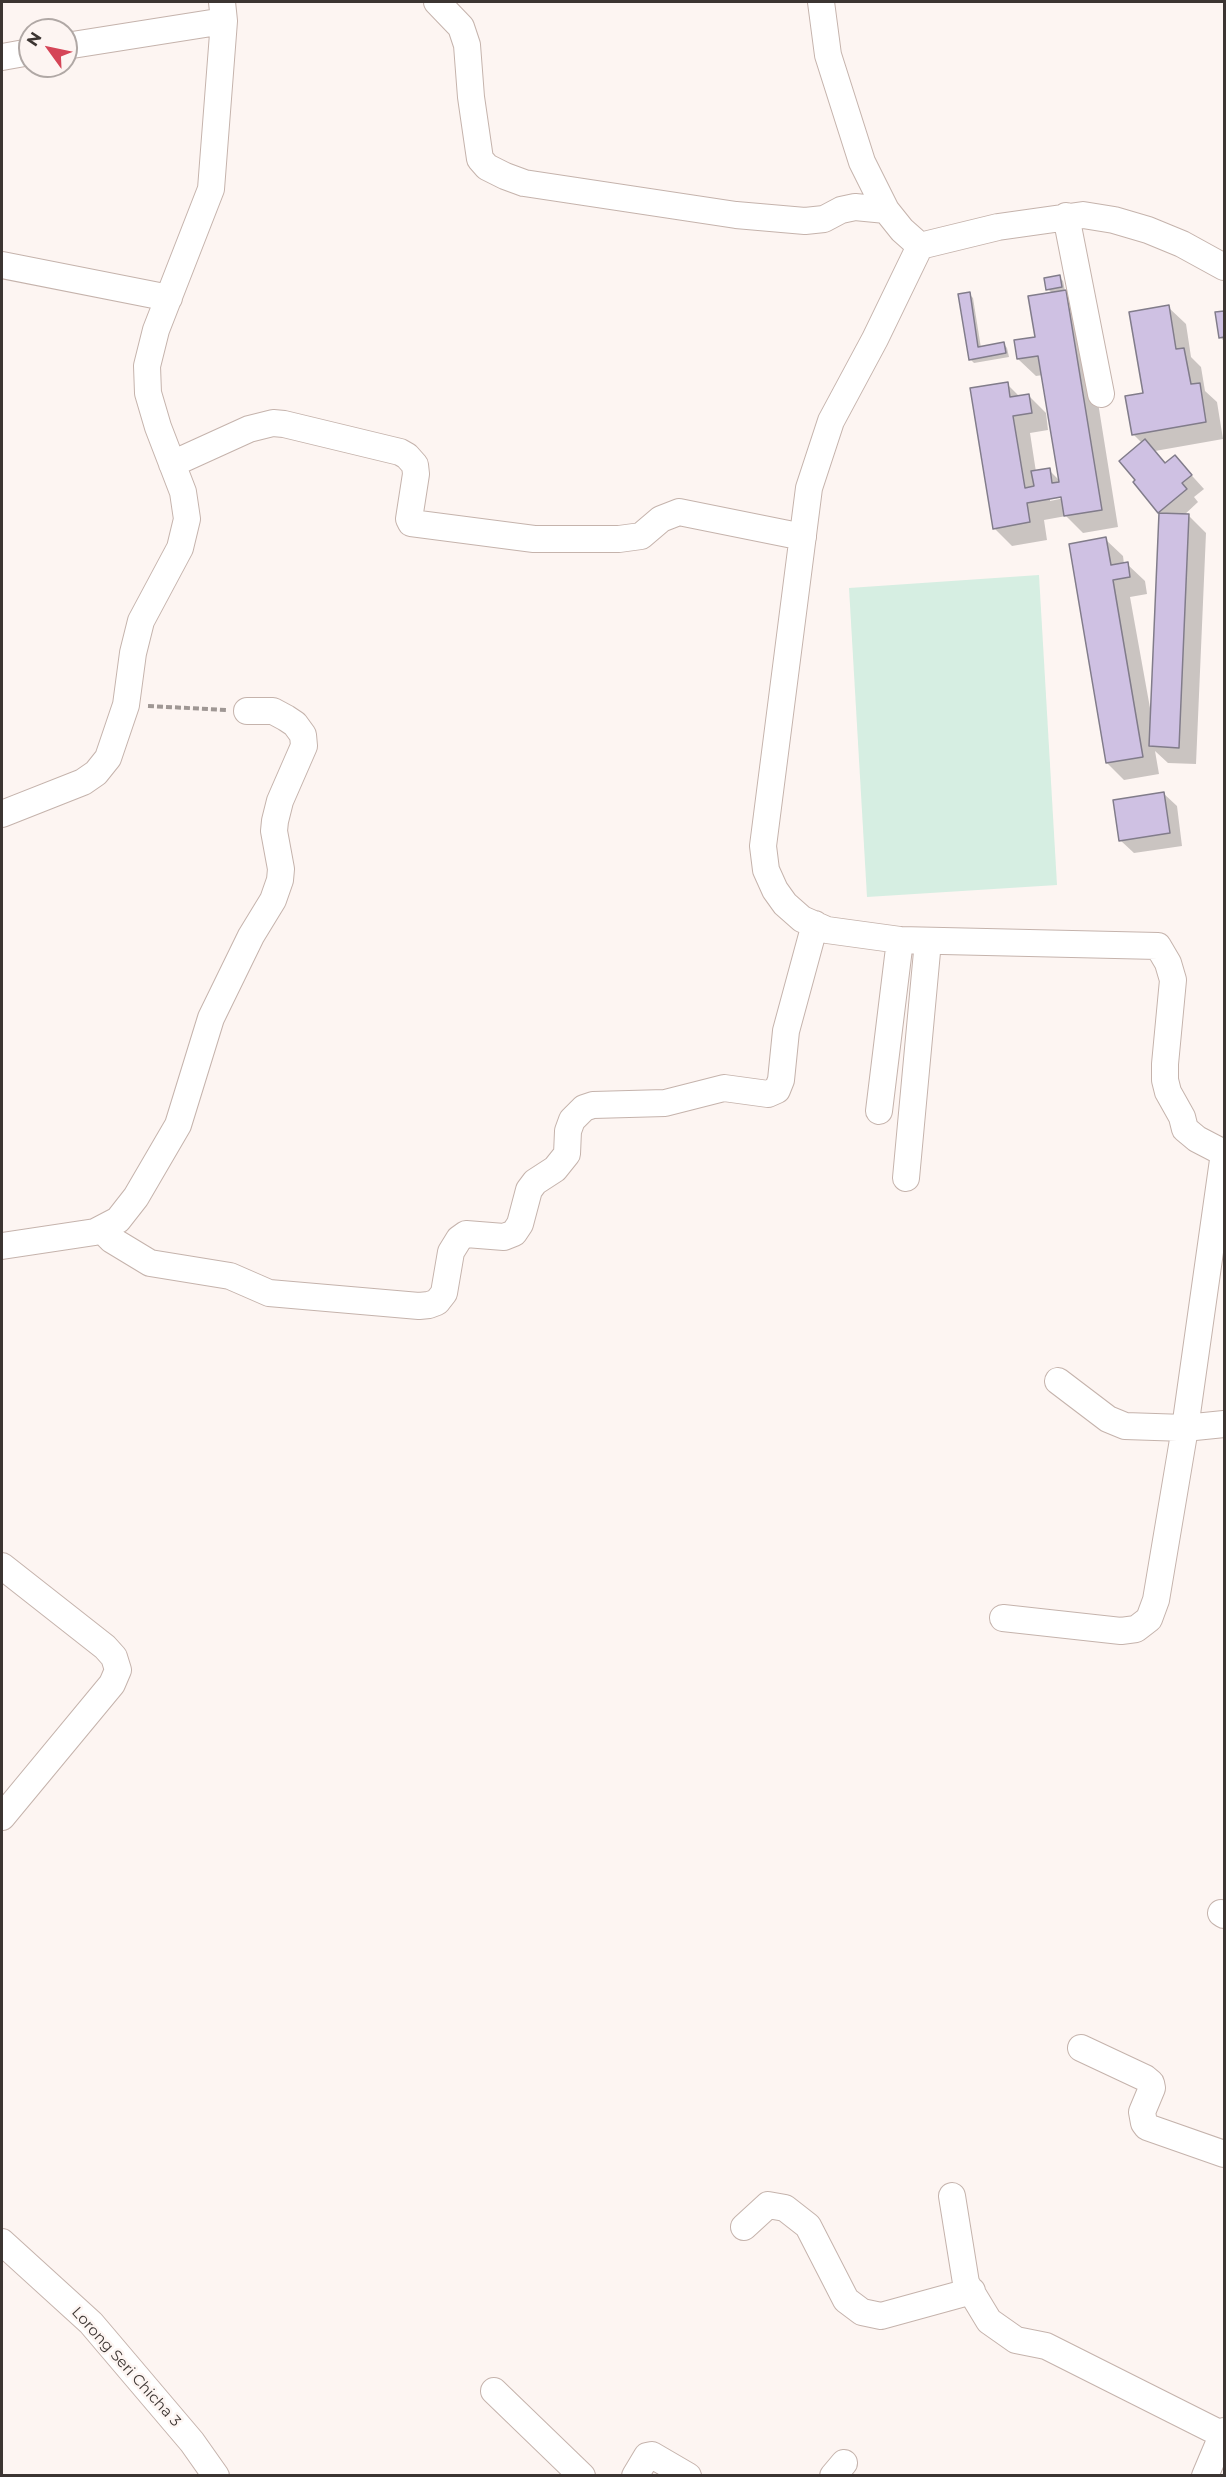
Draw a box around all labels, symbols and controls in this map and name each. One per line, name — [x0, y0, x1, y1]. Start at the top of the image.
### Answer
north arrow — [18, 18, 78, 78]
text: N — [23, 28, 46, 50]
street label: Lorong Seri Chicha 3 — [68, 2304, 184, 2430]

